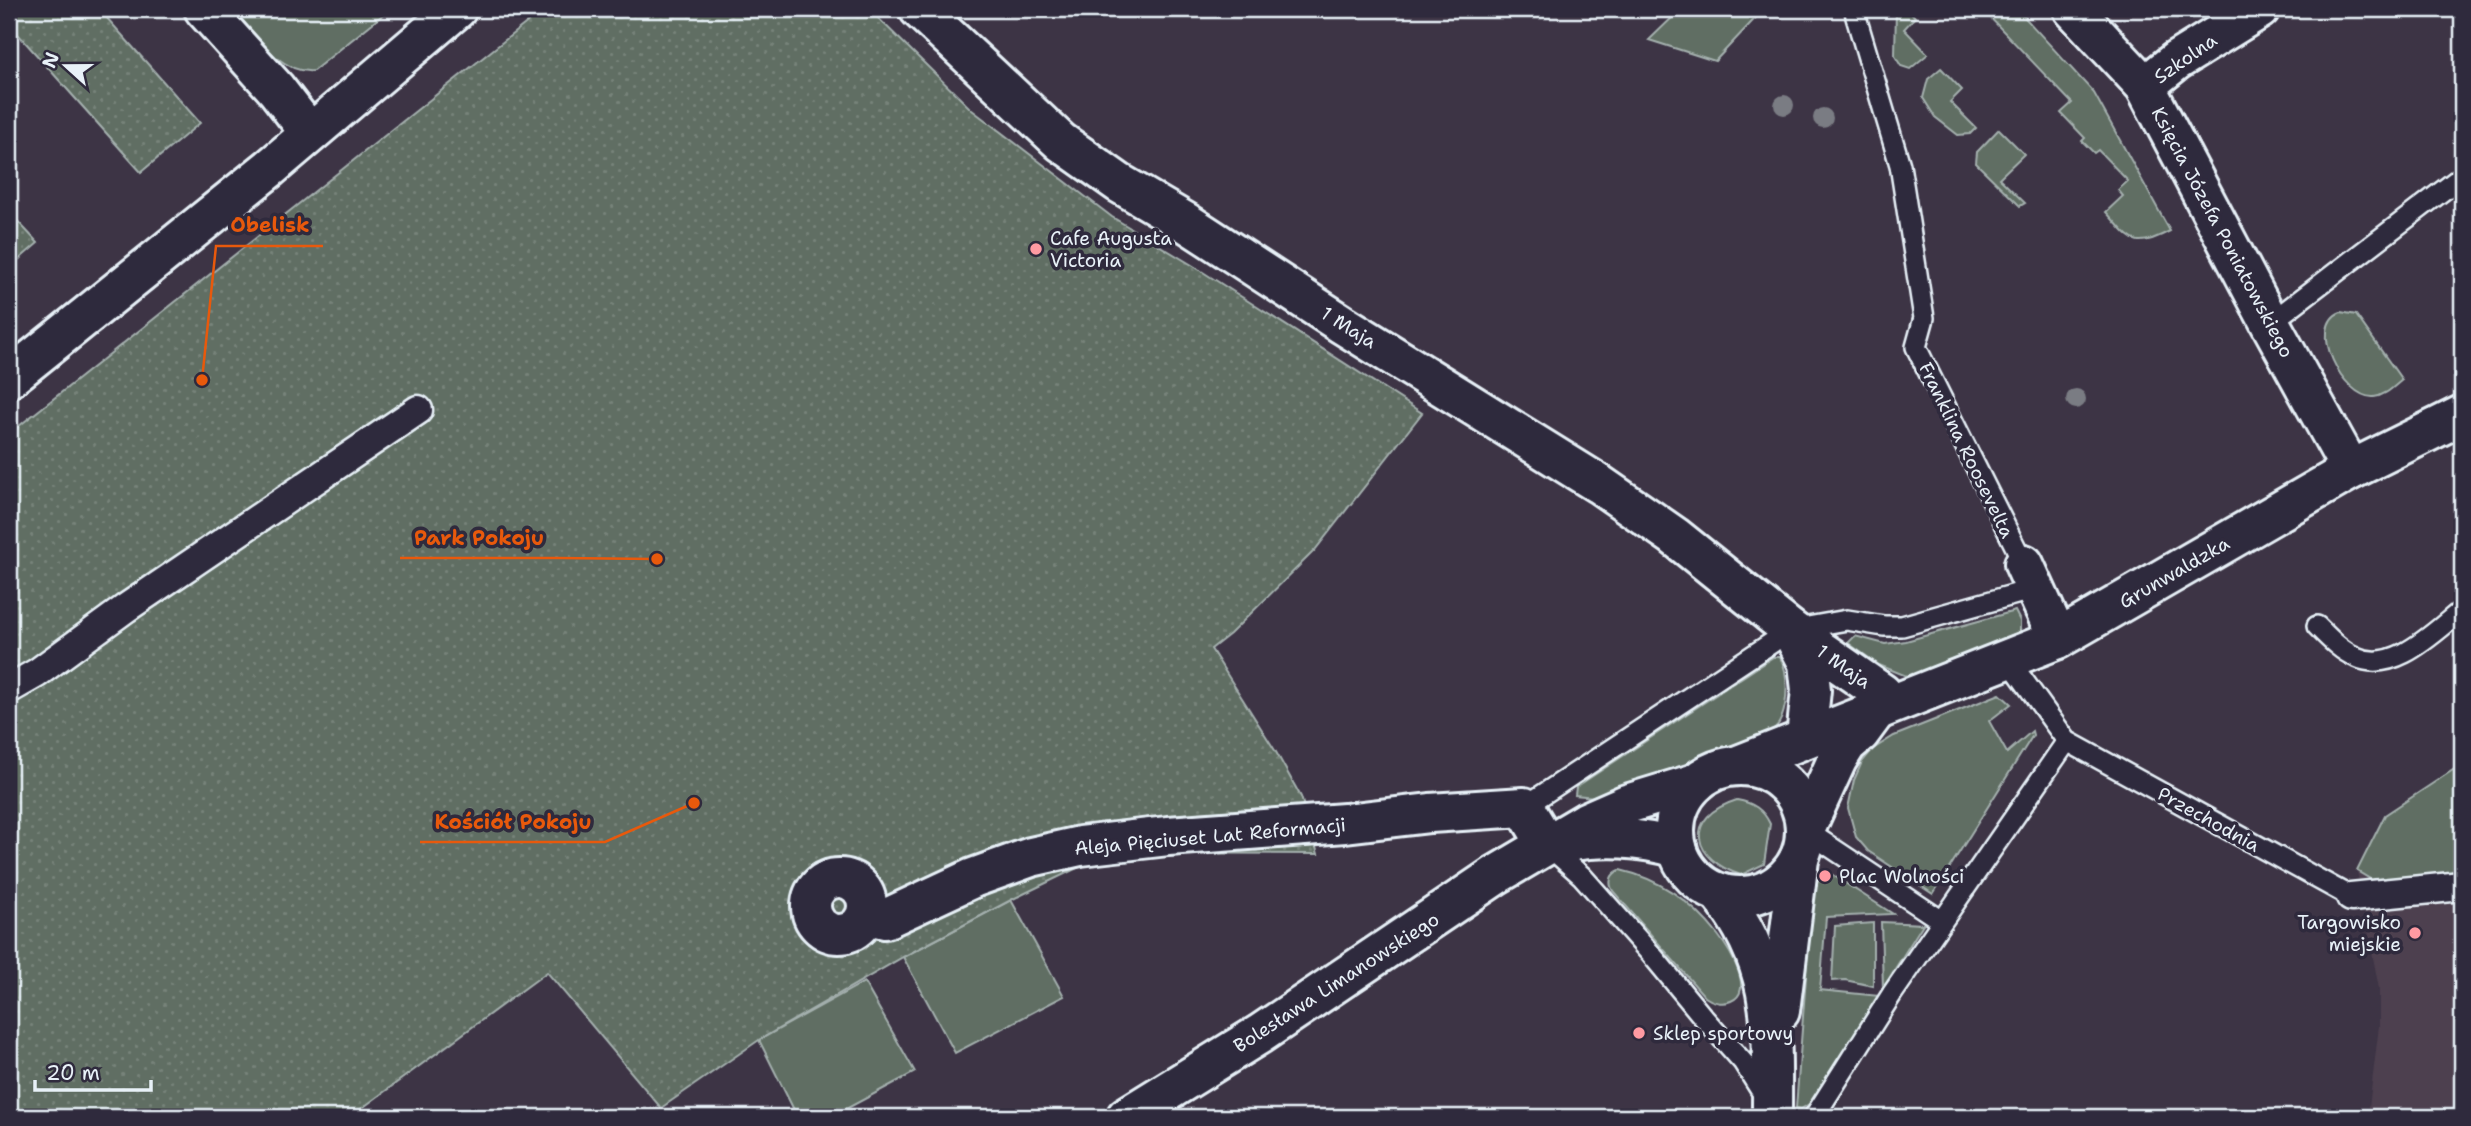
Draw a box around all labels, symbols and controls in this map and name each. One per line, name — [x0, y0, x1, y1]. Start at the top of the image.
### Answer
street label: Szkolna — [2149, 28, 2222, 89]
north arrow — [32, 32, 102, 102]
text: N — [36, 49, 65, 72]
street label: Księcia Józefa Poniatowskiego — [2146, 103, 2299, 362]
callout: Obelisk — [216, 204, 323, 246]
text: Obelisk — [230, 211, 310, 239]
place label: Cafe Augusta Victoria — [1050, 226, 1172, 273]
marker: Cafe Augusta Victoria — [1028, 241, 1044, 257]
street label: 1 Maja — [1316, 301, 1381, 354]
street label: Franklina Roosevelta — [1913, 358, 2020, 542]
callout: Park Pokoju — [400, 516, 558, 558]
text: Park Pokoju — [414, 524, 544, 552]
street label: Grunwaldzka — [2115, 531, 2234, 614]
street label: 1 Maja — [1812, 639, 1876, 694]
street label: Przechodnia — [2153, 781, 2264, 858]
callout: Kościół Pokoju — [420, 800, 605, 842]
text: Kościół Pokoju — [434, 808, 592, 836]
street label: Aleja Pięciuset Lat Reformacji — [1073, 812, 1347, 861]
place label: Plac Wolności — [1839, 864, 1964, 889]
marker: Plac Wolności — [1817, 868, 1833, 884]
street label: Bolesława Limanowskiego — [1229, 906, 1444, 1058]
place label: Targowisko miejskie — [2297, 910, 2401, 957]
marker: Targowisko miejskie — [2407, 925, 2423, 941]
place label: Sklep sportowy — [1653, 1021, 1793, 1046]
marker: Sklep sportowy — [1631, 1025, 1647, 1041]
scale bar — [35, 1049, 150, 1093]
text: 20 m — [46, 1059, 100, 1087]

